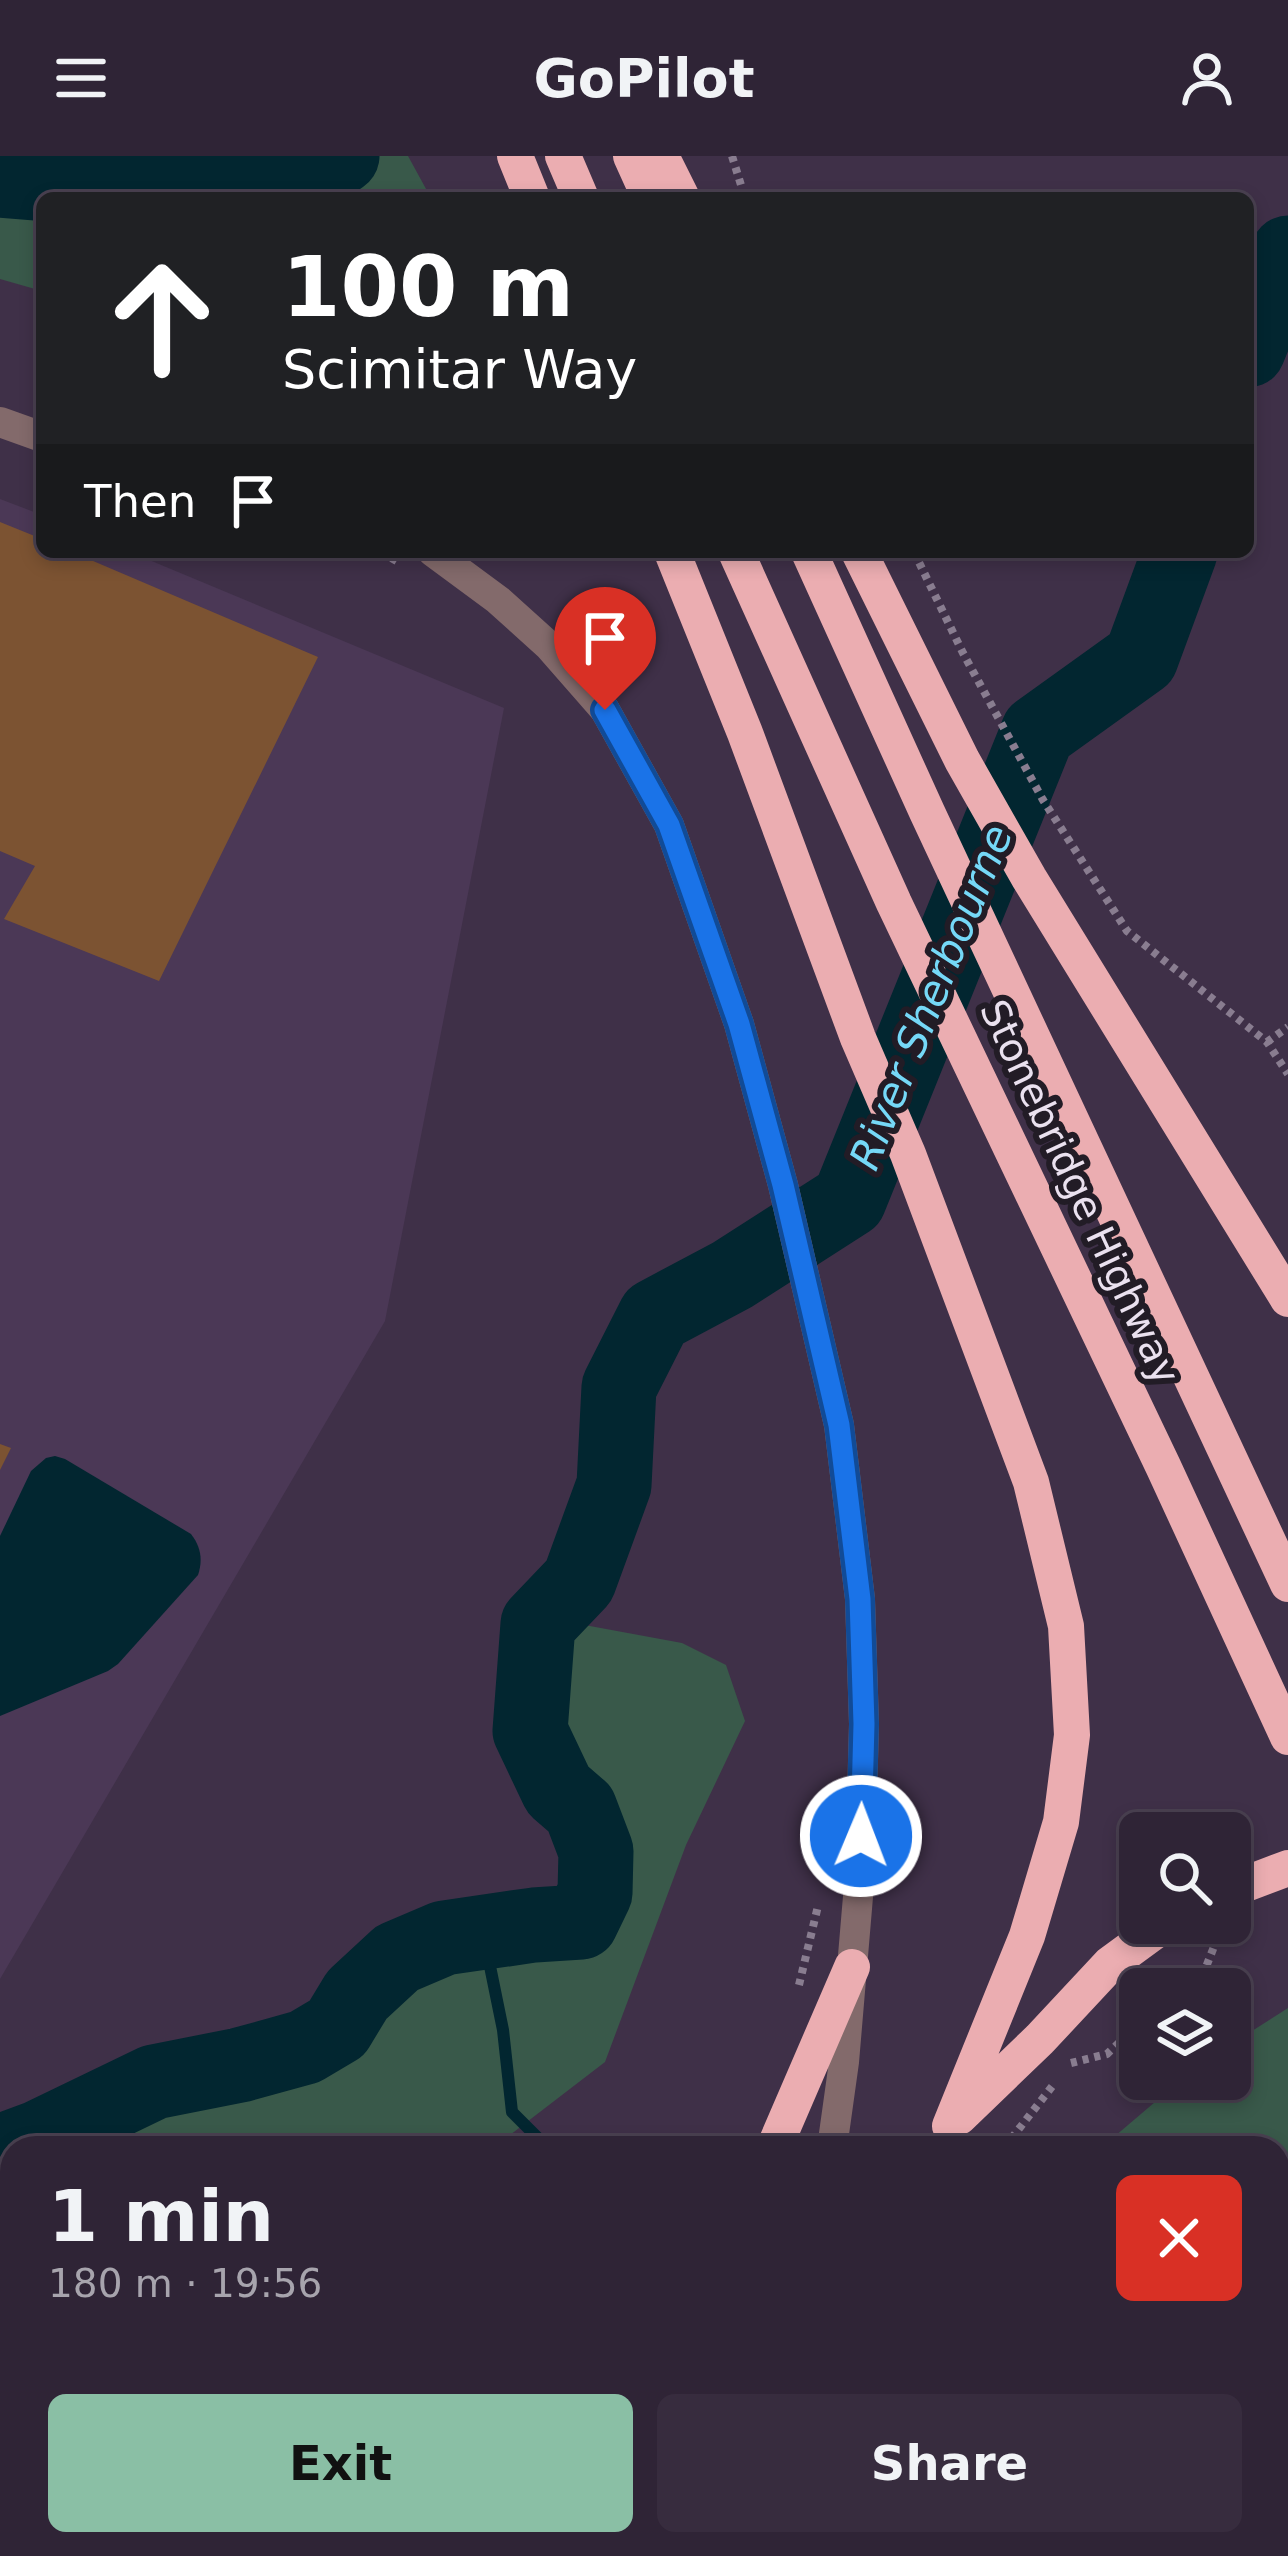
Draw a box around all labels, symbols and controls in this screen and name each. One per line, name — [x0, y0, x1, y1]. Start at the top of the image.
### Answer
icon: menu — [48, 45, 114, 111]
icon: person — [1174, 45, 1240, 111]
text: GoPilot — [534, 47, 754, 110]
text: 100 m — [282, 238, 574, 336]
icon: ahead — [84, 240, 240, 396]
text: Scimitar Way — [282, 338, 637, 401]
icon: arrive — [220, 468, 286, 534]
text: Then — [84, 475, 196, 528]
pin — [554, 587, 656, 710]
icon: arrive — [572, 605, 638, 671]
water label: River Sherbourne — [839, 818, 1023, 1176]
street label: Stonebridge Highway — [971, 993, 1189, 1391]
position arrow — [798, 1773, 924, 1899]
map controls — [1119, 1812, 1251, 2100]
button: search — [1119, 1812, 1251, 1944]
button: layers — [1119, 1968, 1251, 2100]
text: 1 min — [48, 2174, 274, 2258]
button: close — [1116, 2175, 1242, 2301]
text: 180 m · 19:56 — [48, 2261, 322, 2306]
button: Exit — [48, 2394, 633, 2532]
button: Share — [657, 2394, 1242, 2532]

